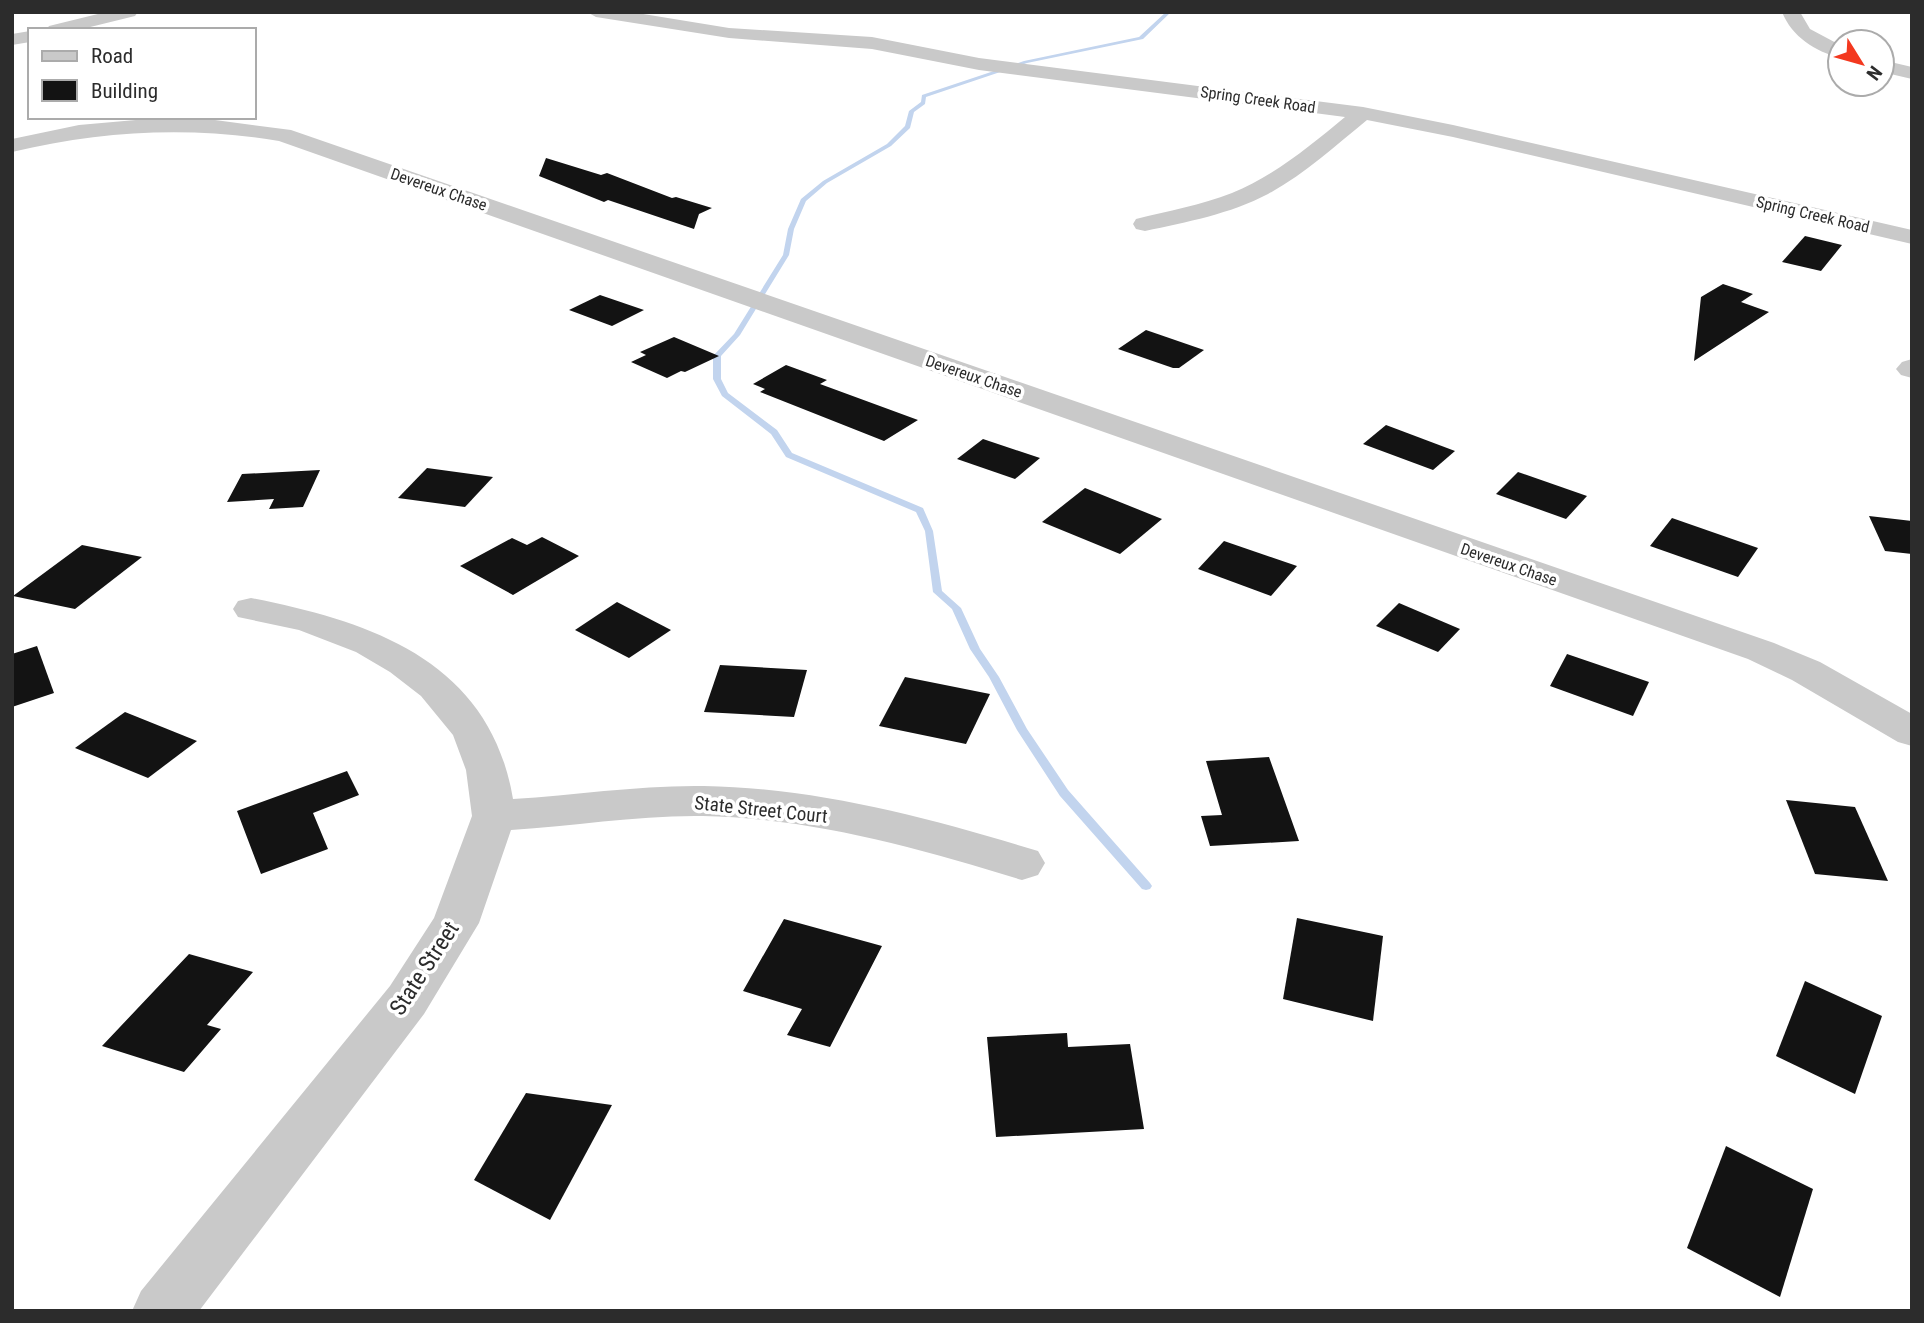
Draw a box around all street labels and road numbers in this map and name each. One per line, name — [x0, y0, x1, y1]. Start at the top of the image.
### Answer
street label: Spring Creek Road — [1199, 82, 1317, 117]
street label: Devereux Chase — [388, 164, 490, 215]
street label: Spring Creek Road — [1754, 192, 1871, 237]
street label: Devereux Chase — [923, 351, 1025, 402]
street label: Devereux Chase — [1458, 539, 1560, 590]
street label: State Street Court — [693, 791, 829, 828]
street label: State Street — [384, 916, 465, 1020]

